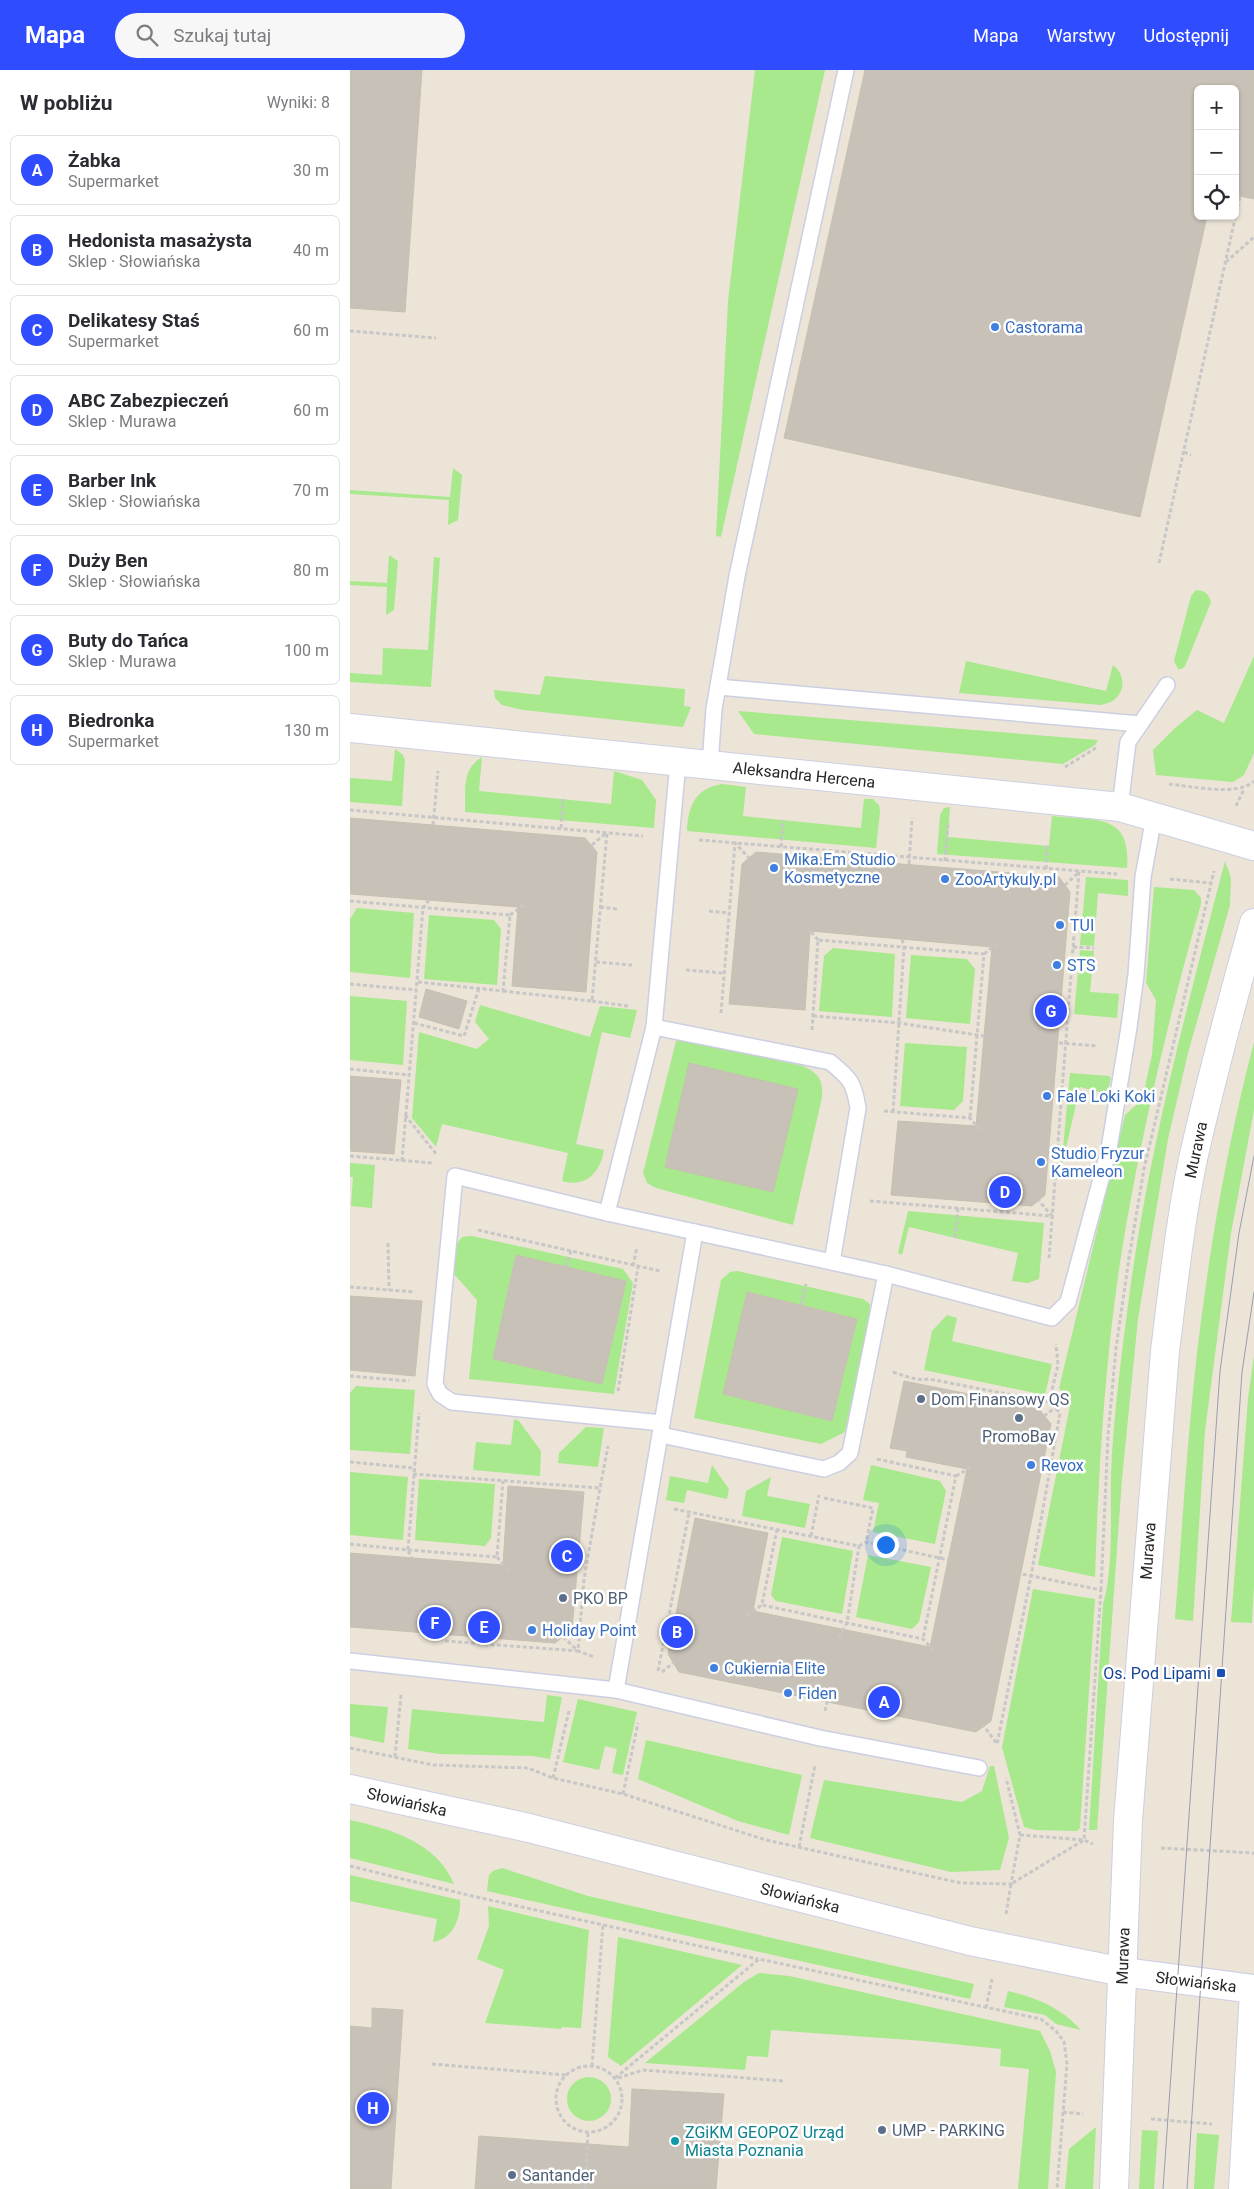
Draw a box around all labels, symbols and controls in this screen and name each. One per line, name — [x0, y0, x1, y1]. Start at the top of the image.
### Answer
search box — [115, 13, 465, 58]
text: Mapa — [25, 21, 85, 49]
icon: search — [133, 21, 161, 49]
text: Szukaj tutaj — [173, 24, 271, 47]
text: Mapa — [973, 25, 1019, 46]
text: Warstwy — [1047, 25, 1115, 46]
text: Udostępnij — [1143, 25, 1229, 46]
map controls — [1194, 85, 1239, 220]
button: + — [1194, 85, 1239, 130]
text: W pobliżu — [20, 91, 113, 115]
text: Wyniki: 8 — [267, 93, 330, 112]
button: − — [1194, 130, 1239, 175]
text: Żabka — [68, 149, 121, 172]
text: A — [32, 161, 42, 180]
text: 30 m — [293, 161, 329, 180]
text: Supermarket — [68, 172, 159, 191]
button: locate — [1194, 175, 1239, 220]
text: Hedonista masażysta — [68, 229, 252, 252]
text: B — [32, 241, 42, 260]
text: 40 m — [293, 241, 329, 260]
text: Sklep · Słowiańska — [68, 252, 201, 271]
text: Delikatesy Staś — [68, 309, 200, 332]
place label: Castorama — [1005, 318, 1083, 337]
text: C — [32, 321, 42, 340]
text: 60 m — [293, 321, 329, 340]
marker: Castorama — [989, 321, 1001, 333]
text: Supermarket — [68, 332, 159, 351]
text: ABC Zabezpieczeń — [68, 389, 229, 412]
text: D — [32, 401, 42, 420]
text: 60 m — [293, 401, 329, 420]
text: Sklep · Murawa — [68, 412, 176, 431]
text: Barber Ink — [68, 469, 156, 492]
text: E — [33, 481, 42, 500]
text: 70 m — [293, 481, 329, 500]
text: Sklep · Słowiańska — [68, 492, 201, 511]
text: Duży Ben — [68, 549, 148, 572]
text: F — [33, 561, 41, 580]
text: 80 m — [293, 561, 329, 580]
text: Sklep · Słowiańska — [68, 572, 201, 591]
text: Buty do Tańca — [68, 629, 188, 652]
text: G — [32, 641, 42, 660]
text: 100 m — [284, 641, 329, 660]
text: Sklep · Murawa — [68, 652, 176, 671]
text: Biedronka — [68, 709, 154, 732]
text: H — [31, 721, 43, 740]
text: 130 m — [284, 721, 329, 740]
text: Supermarket — [68, 732, 159, 751]
street label: Aleksandra Hercena — [732, 758, 876, 792]
place label: Mika.Em Studio Kosmetyczne — [784, 850, 896, 887]
marker: Mika.Em Studio Kosmetyczne — [768, 862, 780, 874]
place label: ZooArtykuly.pl — [955, 870, 1056, 889]
marker: ZooArtykuly.pl — [939, 873, 951, 885]
place label: TUI — [1070, 916, 1094, 935]
marker: TUI — [1054, 919, 1066, 931]
place label: STS — [1067, 956, 1095, 975]
marker: STS — [1051, 959, 1063, 971]
pin: G — [1035, 992, 1067, 1030]
place label: Fale Loki Koki — [1057, 1087, 1155, 1106]
marker: Fale Loki Koki — [1041, 1090, 1053, 1102]
street label: Murawa — [1181, 1120, 1211, 1180]
place label: Studio Fryzur Kameleon — [1051, 1144, 1145, 1181]
marker: Studio Fryzur Kameleon — [1035, 1156, 1047, 1168]
pin: D — [989, 1173, 1021, 1211]
place label: Dom Finansowy QS — [931, 1390, 1069, 1409]
marker: Dom Finansowy QS — [915, 1393, 927, 1405]
marker: PromoBay — [1013, 1412, 1025, 1424]
place label: PromoBay — [982, 1427, 1056, 1446]
place label: Revox — [1041, 1456, 1084, 1475]
marker: Revox — [1025, 1459, 1037, 1471]
street label: Murawa — [1137, 1522, 1159, 1580]
your location — [873, 1532, 899, 1558]
pin: C — [551, 1537, 583, 1575]
place label: PKO BP — [573, 1589, 628, 1608]
marker: PKO BP — [557, 1592, 569, 1604]
pin: F — [419, 1604, 451, 1642]
pin: E — [468, 1608, 500, 1646]
pin: B — [661, 1613, 693, 1651]
place label: Holiday Point — [542, 1621, 637, 1640]
marker: Holiday Point — [526, 1624, 538, 1636]
place label: Cukiernia Elite — [724, 1659, 825, 1678]
marker: Cukiernia Elite — [708, 1662, 720, 1674]
place label: Os. Pod Lipami — [1103, 1664, 1211, 1683]
marker: Os. Pod Lipami — [1215, 1667, 1227, 1679]
pin: A — [868, 1683, 900, 1721]
place label: Fiden — [798, 1684, 837, 1703]
marker: Fiden — [782, 1687, 794, 1699]
street label: Słowiańska — [365, 1784, 449, 1820]
street label: Słowiańska — [758, 1879, 842, 1917]
street label: Murawa — [1113, 1927, 1133, 1985]
street label: Słowiańska — [1154, 1968, 1238, 1996]
pin: H — [357, 2089, 389, 2127]
place label: UMP - PARKING — [892, 2121, 1005, 2140]
place label: ZGiKM GEOPOZ Urząd Miasta Poznania — [685, 2123, 844, 2160]
marker: UMP - PARKING — [876, 2124, 888, 2136]
marker: ZGiKM GEOPOZ Urząd Miasta Poznania — [669, 2135, 681, 2147]
place label: Santander — [522, 2166, 595, 2185]
marker: Santander — [506, 2169, 518, 2181]

